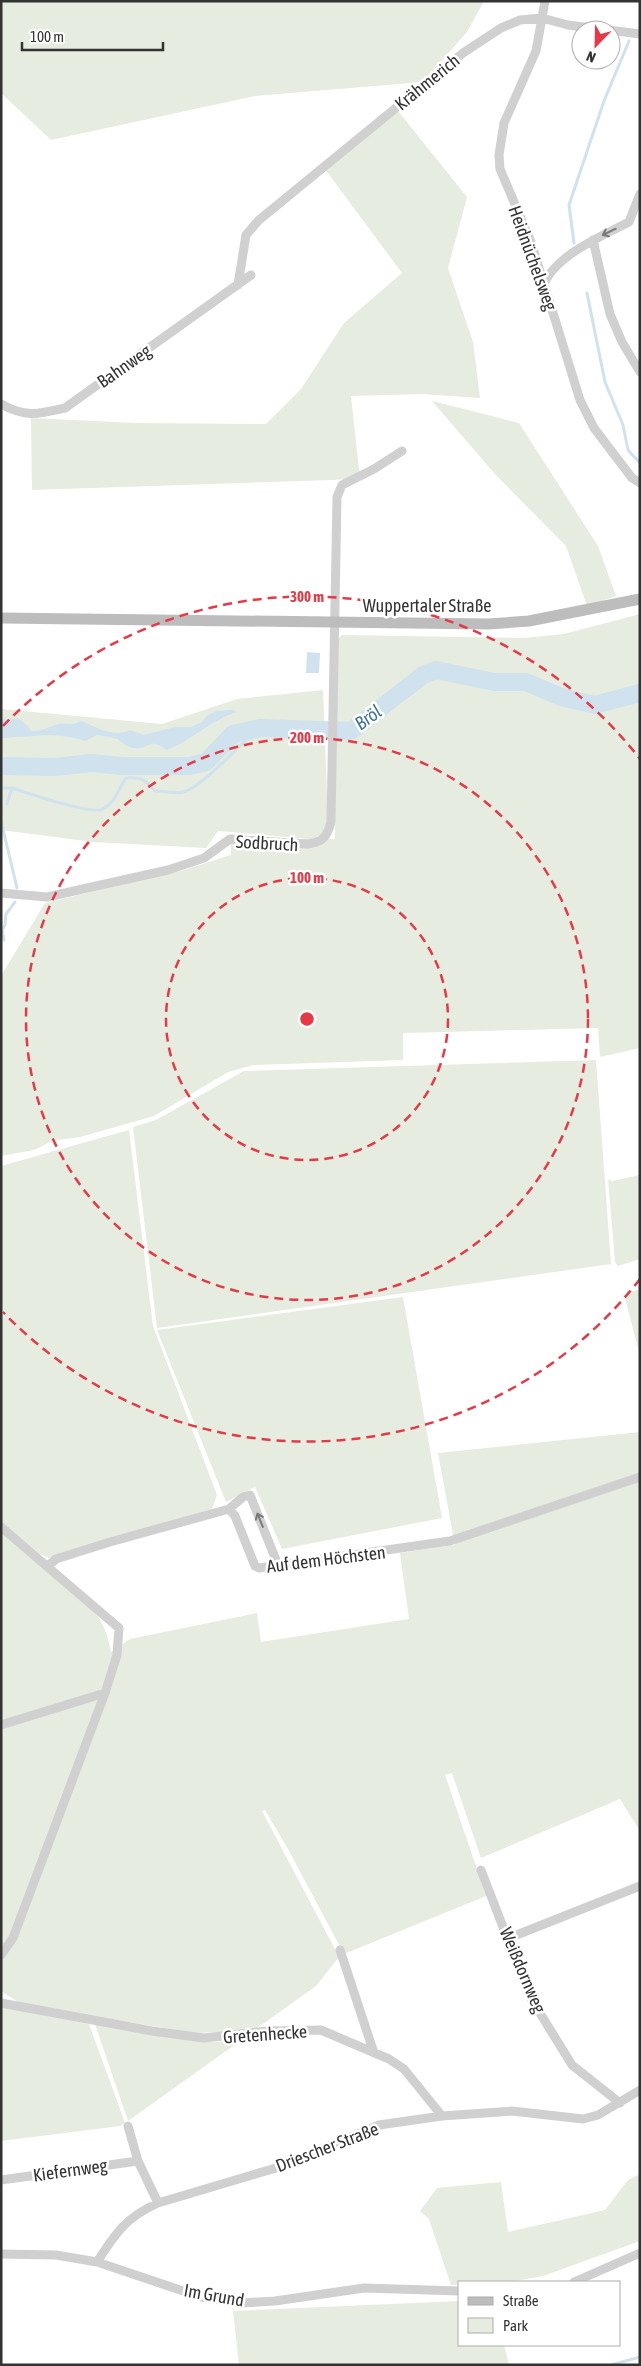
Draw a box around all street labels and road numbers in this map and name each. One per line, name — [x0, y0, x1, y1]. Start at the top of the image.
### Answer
street label: Krähmerich — [391, 50, 463, 114]
street label: Heidnüchelsweg — [504, 203, 562, 313]
street label: Bahnweg — [93, 340, 155, 392]
street label: Wuppertaler Straße — [363, 595, 491, 616]
street label: Sodbruch — [235, 831, 299, 855]
street label: Auf dem Höchsten — [265, 1541, 387, 1577]
street label: Weißdornweg — [496, 1924, 551, 2016]
street label: Gretenhecke — [222, 2021, 308, 2047]
street label: Driescher Straße — [273, 2118, 381, 2176]
street label: Kiefernweg — [32, 2154, 109, 2186]
street label: Im Grund — [182, 2279, 246, 2311]

